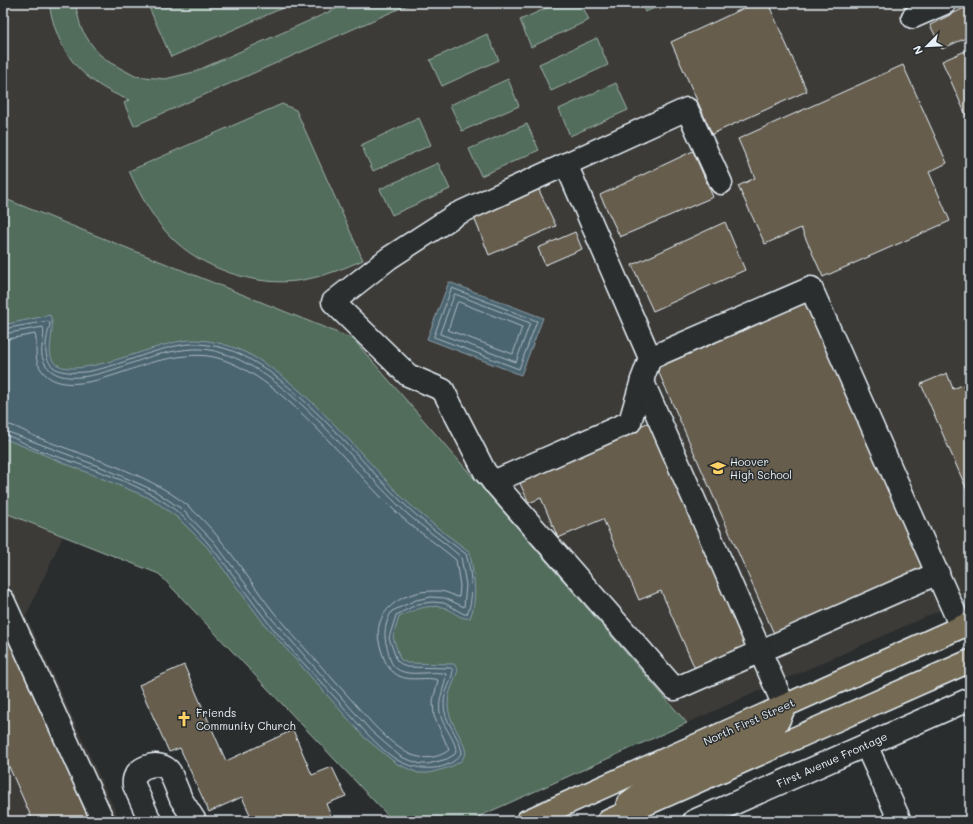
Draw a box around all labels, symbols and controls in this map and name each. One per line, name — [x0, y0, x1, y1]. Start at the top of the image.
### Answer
north arrow — [907, 26, 947, 66]
text: N — [909, 43, 926, 57]
place label: Hoover High School — [730, 454, 792, 482]
school or university icon: Hoover High School — [709, 459, 727, 477]
street label: North First Street — [701, 695, 797, 748]
place label: Friends Community Church — [196, 705, 296, 733]
church icon: Friends Community Church — [175, 710, 193, 728]
street label: First Avenue Frontage — [774, 728, 890, 791]

